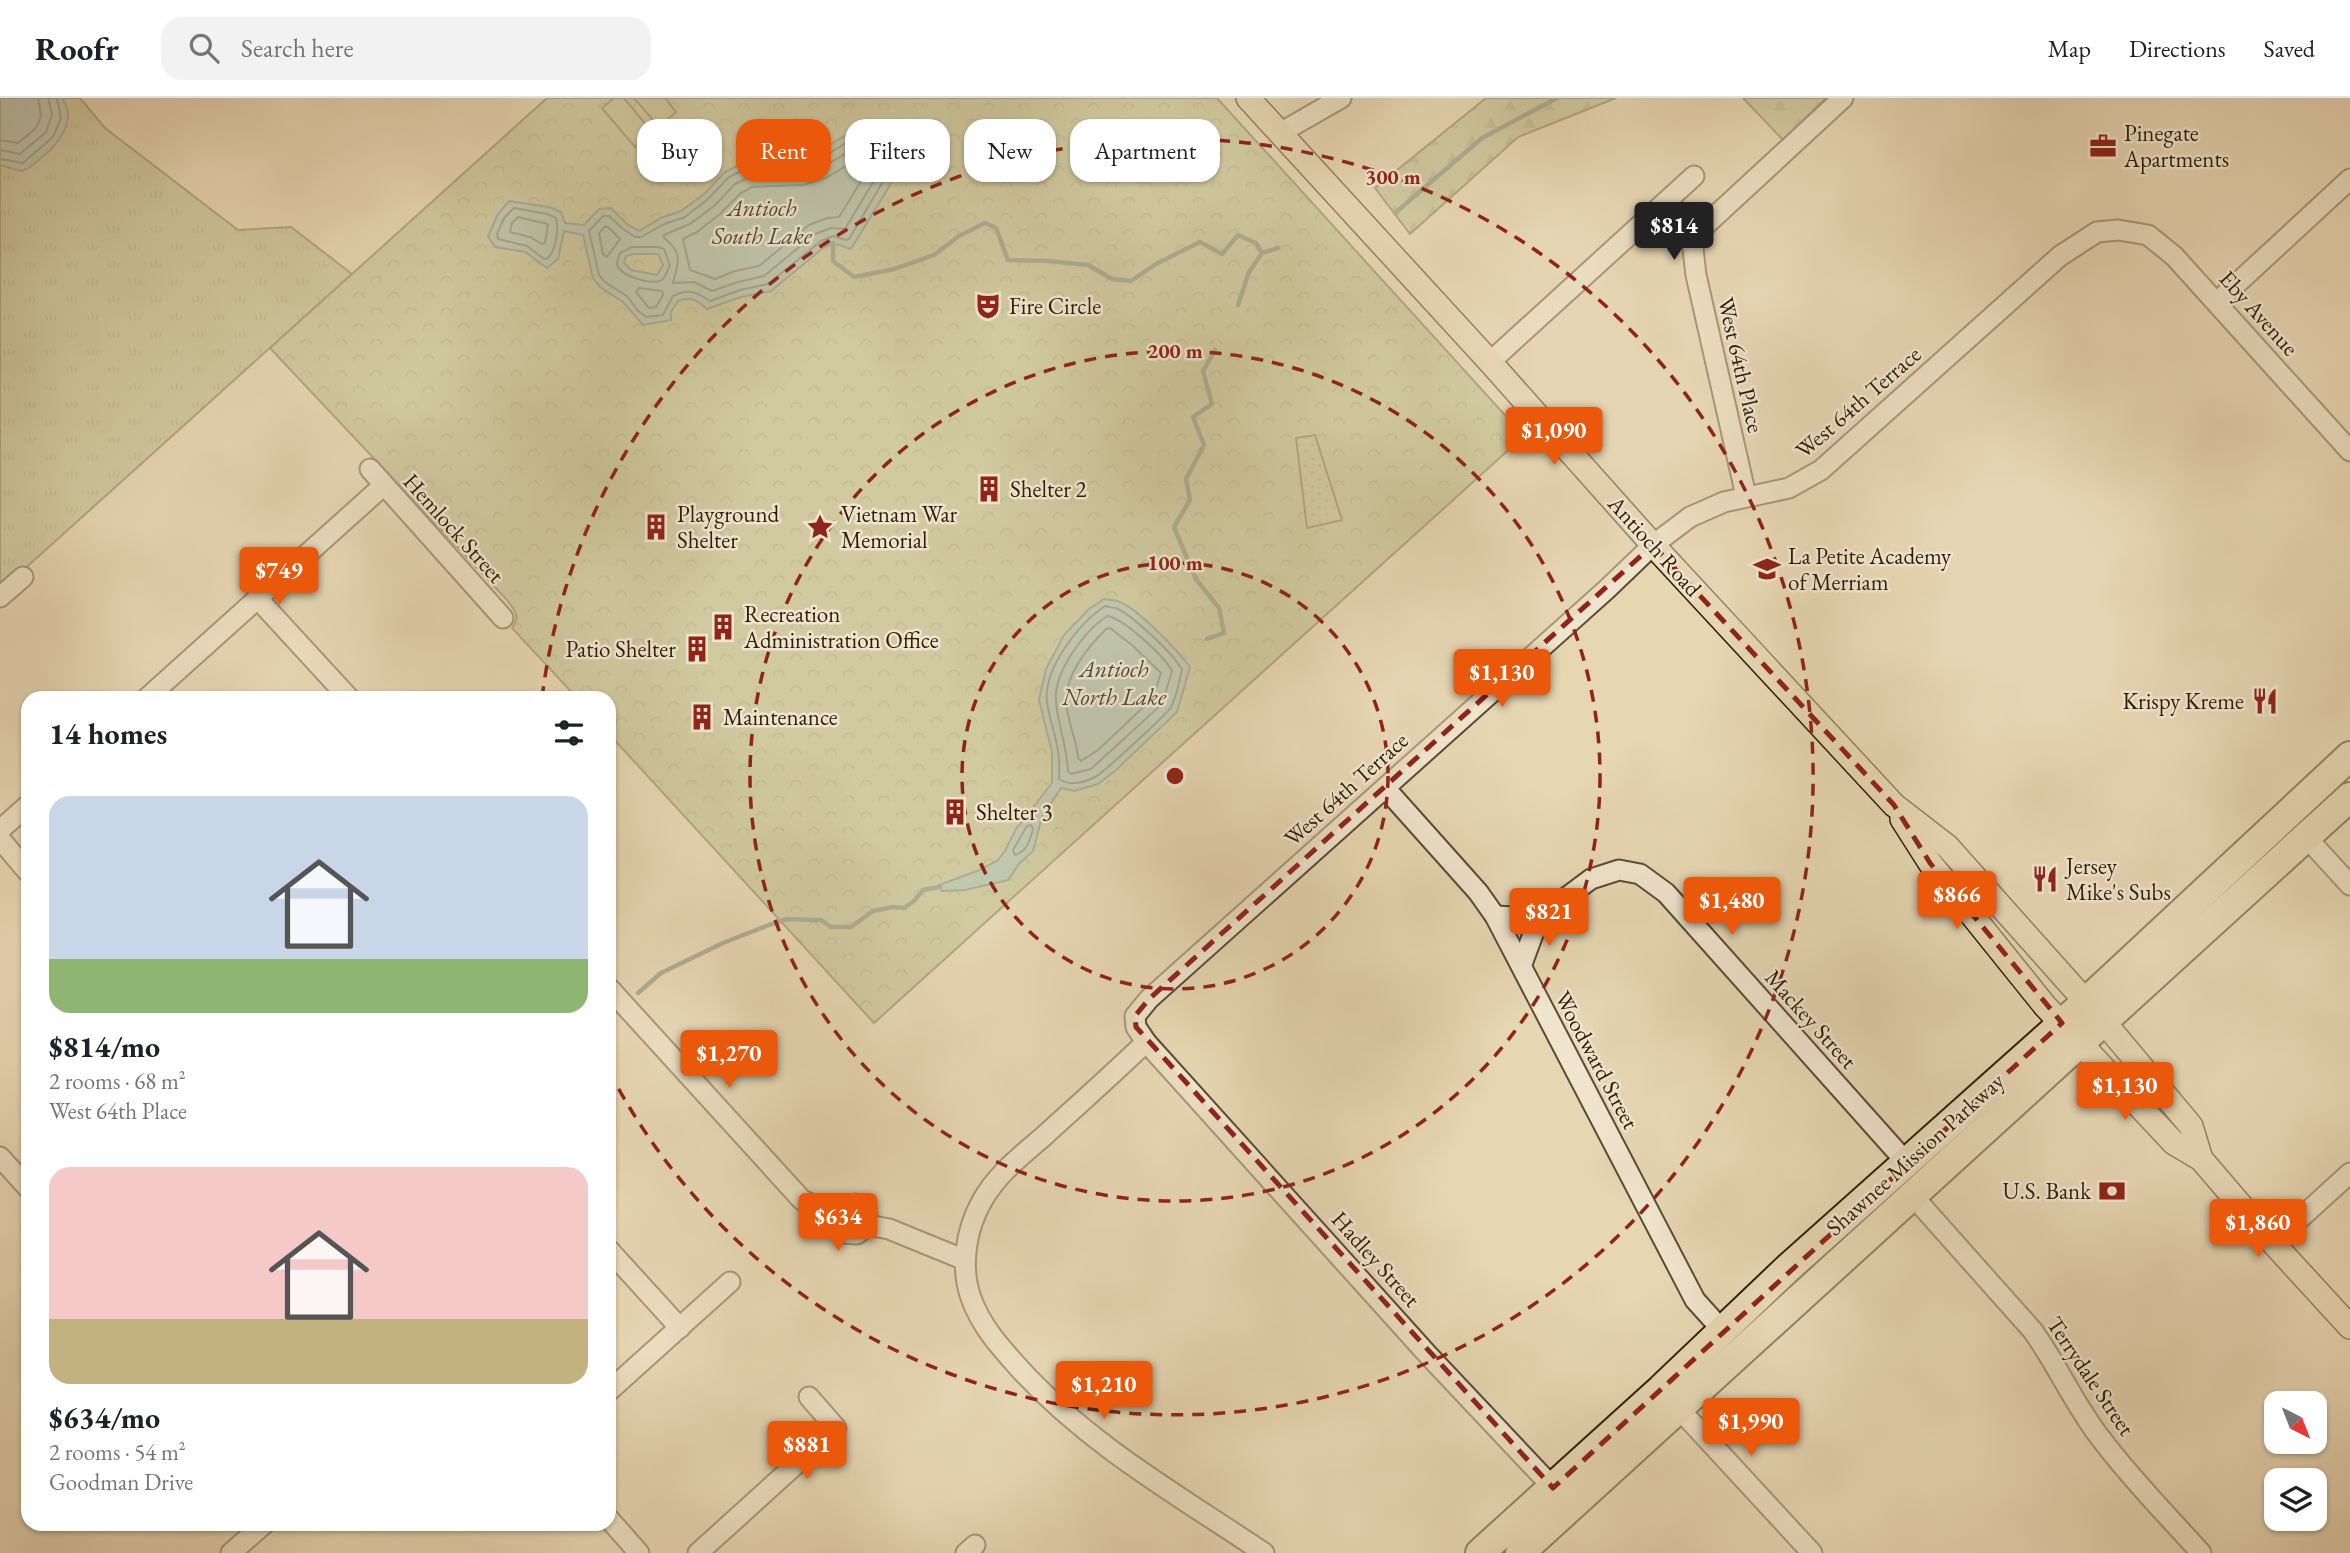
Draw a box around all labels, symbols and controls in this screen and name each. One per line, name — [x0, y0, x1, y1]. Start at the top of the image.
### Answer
search box — [161, 17, 651, 80]
text: Roofr — [35, 27, 119, 70]
icon: search — [185, 29, 223, 67]
text: Search here — [241, 31, 354, 65]
text: Map — [2048, 33, 2091, 64]
text: Directions — [2129, 33, 2226, 64]
text: Saved — [2264, 33, 2315, 64]
place label: Pinegate Apartments — [2123, 118, 2229, 174]
chip: Buy — [637, 119, 722, 182]
chip: Rent — [736, 119, 831, 182]
chip: Filters — [845, 119, 950, 182]
chip: New — [964, 119, 1056, 182]
chip: Apartment — [1070, 119, 1220, 182]
office icon: Pinegate Apartments — [2088, 131, 2118, 161]
text: 300 m — [1365, 163, 1421, 190]
water label: Antioch South Lake — [711, 192, 813, 251]
pin: $814 — [1633, 202, 1715, 262]
text: $814 — [1650, 210, 1698, 240]
street label: Eby Avenue — [2213, 264, 2305, 362]
theatre icon: Fire Circle — [973, 291, 1003, 321]
place label: Fire Circle — [1009, 291, 1101, 321]
street label: West 64th Place — [1711, 294, 1771, 436]
text: 200 m — [1147, 337, 1203, 364]
street label: West 64th Terrace — [1789, 339, 1927, 465]
pin: $1,090 — [1497, 408, 1611, 467]
text: $1,090 — [1522, 415, 1586, 445]
street label: Hemlock Street — [397, 467, 512, 590]
building icon: Shelter 2 — [974, 474, 1004, 504]
place label: Shelter 2 — [1010, 474, 1087, 504]
street label: Antioch Road — [1601, 488, 1709, 603]
place label: Playground Shelter — [677, 499, 780, 555]
place label: Vietnam War Memorial — [841, 499, 958, 555]
building icon: Playground Shelter — [641, 512, 671, 542]
place icon: Vietnam War Memorial — [805, 512, 835, 542]
place label: La Petite Academy of Merriam — [1788, 541, 1952, 597]
pin: $749 — [238, 547, 320, 607]
text: 100 m — [1147, 549, 1203, 576]
school or university icon: La Petite Academy of Merriam — [1752, 554, 1782, 584]
text: $749 — [255, 555, 303, 585]
place label: Recreation Administration Office — [743, 599, 939, 655]
building icon: Recreation Administration Office — [708, 612, 738, 642]
place label: Patio Shelter — [566, 634, 676, 664]
building icon: Patio Shelter — [682, 634, 712, 664]
pin: $1,130 — [1445, 650, 1559, 709]
water label: Antioch North Lake — [1061, 653, 1167, 712]
text: $1,130 — [1470, 657, 1534, 687]
place label: Krispy Kreme — [2122, 686, 2244, 716]
restaurant icon: Krispy Kreme — [2250, 686, 2280, 716]
building icon: Maintenance — [687, 702, 717, 732]
place label: Maintenance — [723, 702, 838, 732]
text: 14 homes — [49, 714, 167, 753]
icon: filters — [550, 714, 588, 752]
street label: West 64th Terrace — [1278, 725, 1414, 853]
centre of rings — [1163, 764, 1187, 788]
building icon: Shelter 3 — [940, 797, 970, 827]
place label: Shelter 3 — [976, 797, 1053, 827]
icon: home — [256, 841, 382, 967]
place label: Jersey Mike's Subs — [2064, 851, 2171, 907]
restaurant icon: Jersey Mike's Subs — [2030, 864, 2060, 894]
pin: $866 — [1916, 872, 1998, 931]
pin: $1,480 — [1675, 878, 1789, 937]
text: $866 — [1933, 879, 1981, 909]
text: $1,480 — [1700, 885, 1764, 915]
pin: $821 — [1508, 888, 1590, 948]
text: $821 — [1525, 896, 1573, 926]
street label: Mackey Street — [1758, 963, 1864, 1076]
street label: Woodward Street — [1548, 986, 1646, 1135]
text: $814/mo — [49, 1027, 160, 1066]
pin: $1,270 — [672, 1030, 786, 1090]
text: $1,270 — [697, 1038, 761, 1068]
pin: $1,130 — [2068, 1062, 2182, 1122]
street label: Shawnee Mission Parkway — [1819, 1065, 2011, 1242]
text: 2 rooms · 68 m² — [49, 1066, 186, 1096]
text: $1,130 — [2093, 1070, 2157, 1100]
text: West 64th Place — [49, 1096, 187, 1126]
place label: U.S. Bank — [2003, 1176, 2092, 1206]
bank icon: U.S. Bank — [2097, 1176, 2127, 1206]
pin: $634 — [797, 1194, 879, 1253]
pin: $1,860 — [2201, 1200, 2315, 1259]
text: $634 — [814, 1201, 862, 1231]
street label: Hadley Street — [1325, 1205, 1428, 1314]
text: $1,860 — [2226, 1207, 2290, 1237]
icon: home — [256, 1212, 382, 1338]
street label: Terrydale Street — [2040, 1311, 2142, 1442]
pin: $1,210 — [1047, 1362, 1161, 1421]
text: $1,210 — [1072, 1369, 1136, 1399]
north arrow — [2264, 1391, 2328, 1454]
map controls — [2264, 1391, 2327, 1531]
text: $634/mo — [49, 1398, 160, 1437]
pin: $1,990 — [1694, 1398, 1808, 1458]
text: $1,990 — [1719, 1406, 1783, 1436]
pin: $881 — [766, 1422, 848, 1481]
text: $881 — [783, 1429, 831, 1459]
text: 2 rooms · 54 m² — [49, 1437, 186, 1467]
text: Goodman Drive — [49, 1467, 193, 1497]
button: layers — [2264, 1468, 2327, 1531]

